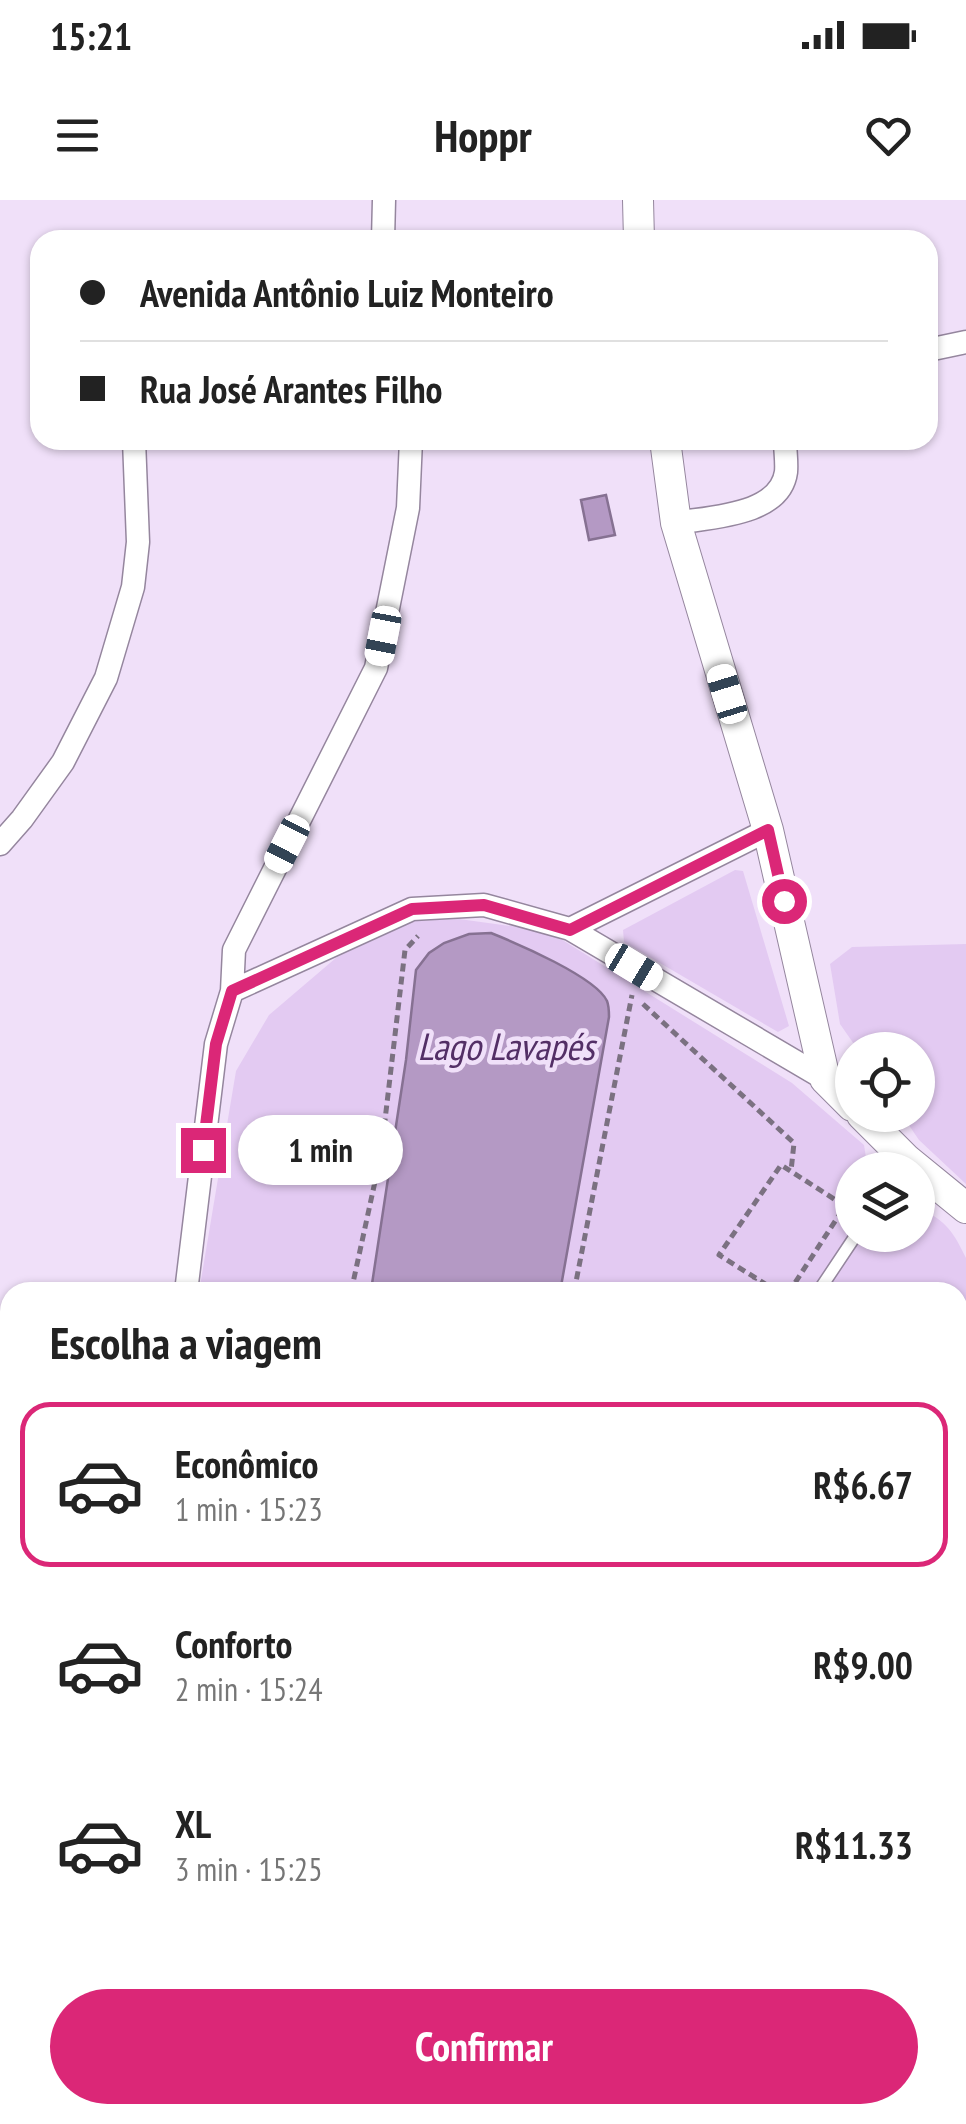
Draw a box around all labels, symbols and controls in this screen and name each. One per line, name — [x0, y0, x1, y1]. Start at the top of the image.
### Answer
text: 15:21 — [50, 11, 132, 60]
text: Hoppr — [434, 106, 532, 164]
icon: menu — [50, 108, 105, 163]
icon: heart — [861, 108, 916, 163]
text: Avenida Antônio Luiz Monteiro — [140, 268, 554, 317]
text: Rua José Arantes Filho — [140, 364, 443, 413]
car — [363, 604, 403, 668]
car — [704, 661, 750, 727]
car — [260, 810, 314, 878]
route start — [762, 879, 807, 924]
car — [601, 939, 667, 995]
water label: Lago Lavapés — [418, 1021, 598, 1070]
map controls — [835, 1032, 935, 1252]
button: locate — [835, 1032, 935, 1132]
callout: 1 min — [238, 1115, 403, 1185]
route end — [181, 1128, 226, 1173]
text: 1 min — [288, 1129, 353, 1171]
button: layers — [835, 1152, 935, 1252]
text: Escolha a viagem — [50, 1313, 322, 1371]
text: Econômico — [175, 1439, 319, 1488]
icon: car — [55, 1440, 145, 1530]
text: R$6.67 — [813, 1460, 913, 1509]
text: 1 min · 15:23 — [175, 1488, 323, 1530]
text: Conforto — [175, 1619, 292, 1668]
icon: car — [55, 1620, 145, 1710]
text: R$9.00 — [813, 1640, 913, 1689]
text: 2 min · 15:24 — [175, 1668, 323, 1710]
text: XL — [175, 1799, 211, 1848]
icon: car — [55, 1800, 145, 1890]
text: R$11.33 — [795, 1820, 913, 1869]
text: 3 min · 15:25 — [175, 1848, 323, 1890]
button: Confirmar — [50, 1989, 918, 2104]

